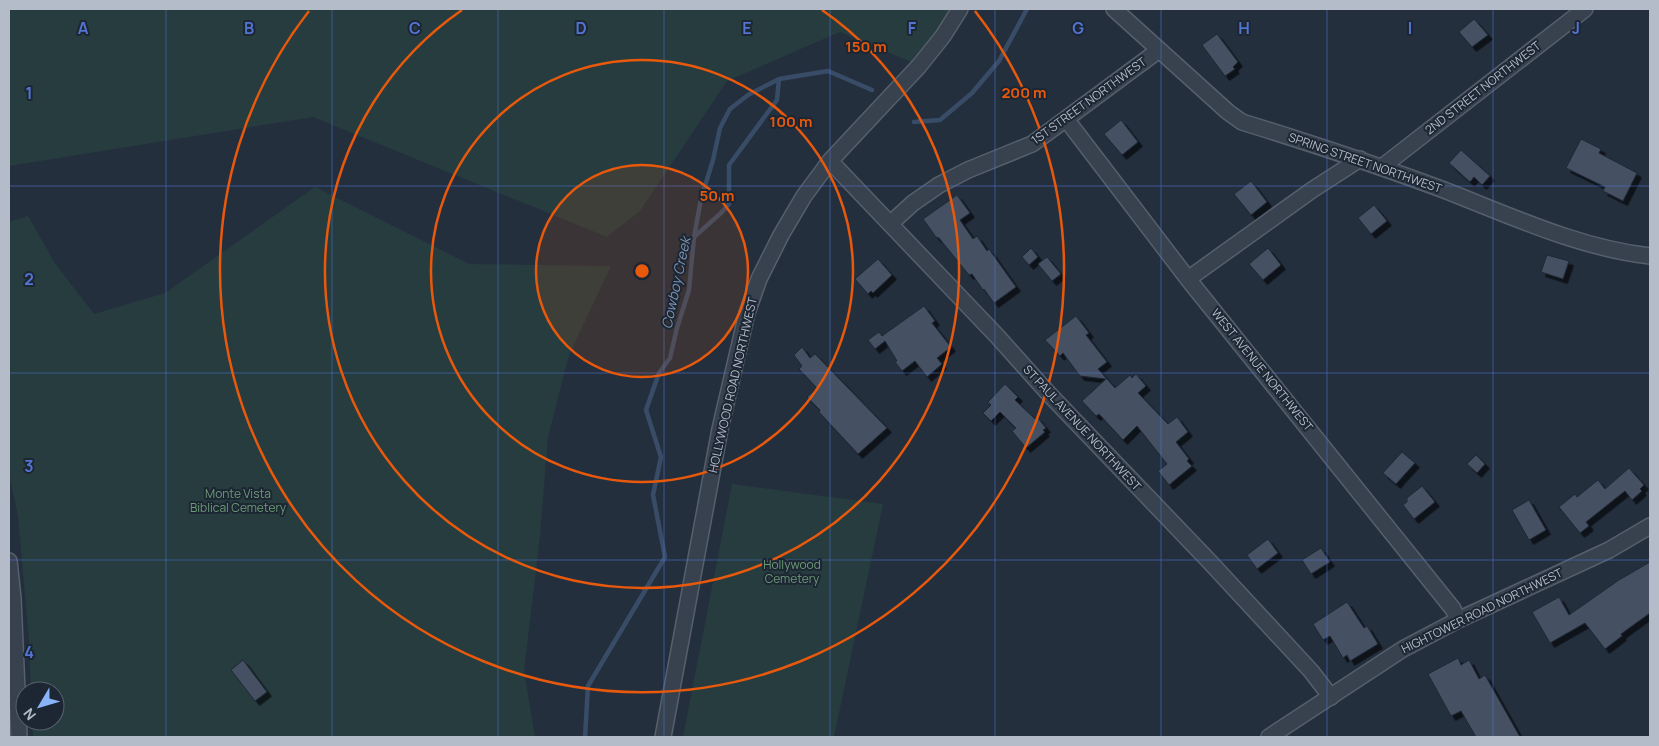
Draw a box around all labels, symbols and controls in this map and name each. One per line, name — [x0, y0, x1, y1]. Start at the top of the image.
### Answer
text: A — [78, 17, 89, 39]
text: B — [244, 17, 254, 39]
text: C — [409, 17, 421, 39]
text: D — [575, 17, 587, 39]
text: E — [742, 17, 752, 39]
text: F — [908, 17, 917, 39]
text: G — [1072, 17, 1084, 39]
text: H — [1238, 17, 1250, 39]
text: I — [1408, 17, 1412, 39]
text: J — [1572, 17, 1580, 39]
text: 150 m — [845, 36, 887, 57]
street label: 2ND STREET NORTHWEST — [1421, 36, 1545, 138]
street label: 1ST STREET NORTHWEST — [1028, 53, 1150, 148]
text: 1 — [25, 82, 33, 104]
text: 200 m — [1001, 82, 1047, 103]
text: 100 m — [770, 111, 812, 132]
street label: SPRING STREET NORTHWEST — [1286, 128, 1445, 197]
text: 50 m — [699, 185, 735, 206]
water label: Cowboy Creek — [657, 233, 695, 331]
centre of rings — [633, 262, 651, 280]
text: 2 — [24, 268, 34, 290]
street label: HOLLYWOOD ROAD NORTHWEST — [704, 295, 761, 474]
street label: WEST AVENUE NORTHWEST — [1208, 305, 1318, 435]
street label: ST PAUL AVENUE NORTHWEST — [1020, 361, 1146, 495]
text: 3 — [24, 455, 34, 477]
park label: Monte Vista Biblical Cemetery — [190, 485, 287, 516]
park label: Hollywood Cemetery — [763, 556, 821, 587]
street label: HIGHTOWER ROAD NORTHWEST — [1398, 564, 1566, 657]
text: 4 — [24, 641, 34, 663]
north arrow — [15, 681, 65, 731]
text: N — [19, 704, 40, 724]

